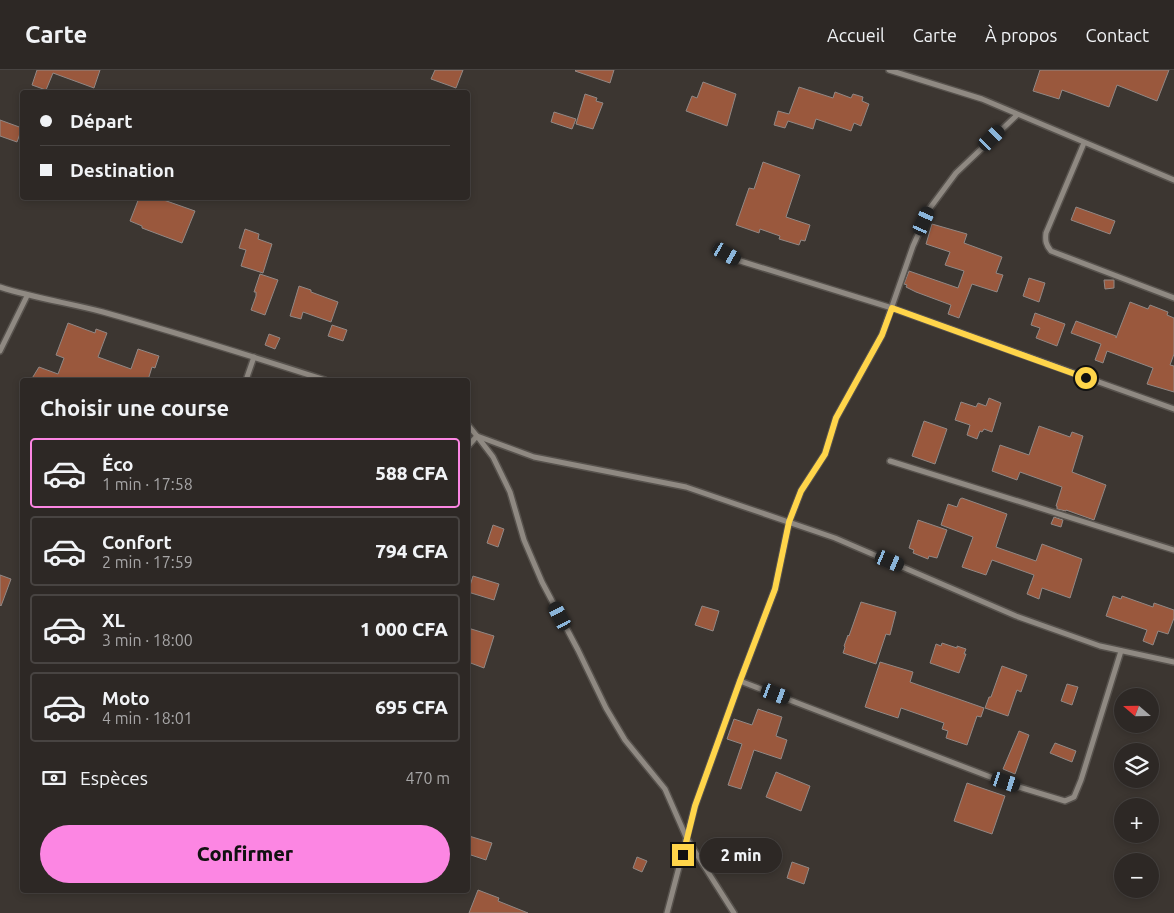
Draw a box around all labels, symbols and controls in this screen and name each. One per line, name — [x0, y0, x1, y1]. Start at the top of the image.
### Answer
text: Carte — [25, 21, 87, 48]
text: Accueil — [827, 25, 885, 45]
text: Carte — [913, 25, 957, 45]
text: À propos — [985, 25, 1057, 45]
text: Contact — [1085, 25, 1149, 45]
text: Départ — [70, 110, 133, 132]
car — [975, 122, 1008, 154]
text: Destination — [70, 159, 175, 181]
car — [911, 204, 936, 238]
car — [710, 240, 743, 268]
route start — [1075, 367, 1097, 389]
text: Choisir une course — [40, 395, 229, 420]
icon: car — [42, 451, 87, 496]
text: Éco — [102, 453, 134, 475]
text: 588 CFA — [375, 462, 448, 484]
text: 1 min · 17:58 — [102, 475, 193, 493]
icon: car — [42, 529, 87, 574]
text: Confort — [102, 531, 172, 553]
text: 794 CFA — [375, 540, 448, 562]
car — [873, 548, 906, 574]
text: 2 min · 17:59 — [102, 553, 193, 571]
car — [546, 599, 573, 633]
icon: car — [42, 607, 87, 652]
text: XL — [102, 609, 125, 631]
text: 1 000 CFA — [360, 618, 448, 640]
text: 3 min · 18:00 — [102, 631, 193, 649]
car — [759, 682, 792, 706]
icon: car — [42, 685, 87, 730]
text: Moto — [102, 687, 150, 709]
north arrow — [1114, 688, 1159, 732]
map controls — [1114, 688, 1159, 898]
text: 695 CFA — [375, 696, 448, 718]
text: 4 min · 18:01 — [102, 709, 193, 727]
button: layers — [1114, 743, 1159, 788]
icon: cash — [40, 764, 68, 792]
text: Espèces — [80, 767, 148, 789]
text: 470 m — [405, 769, 450, 787]
car — [989, 770, 1022, 794]
button: + — [1114, 798, 1159, 843]
button: Confirmer — [40, 825, 450, 883]
callout: 2 min — [700, 838, 783, 872]
route end — [672, 844, 694, 866]
text: 2 min — [721, 846, 761, 864]
button: − — [1114, 853, 1159, 898]

